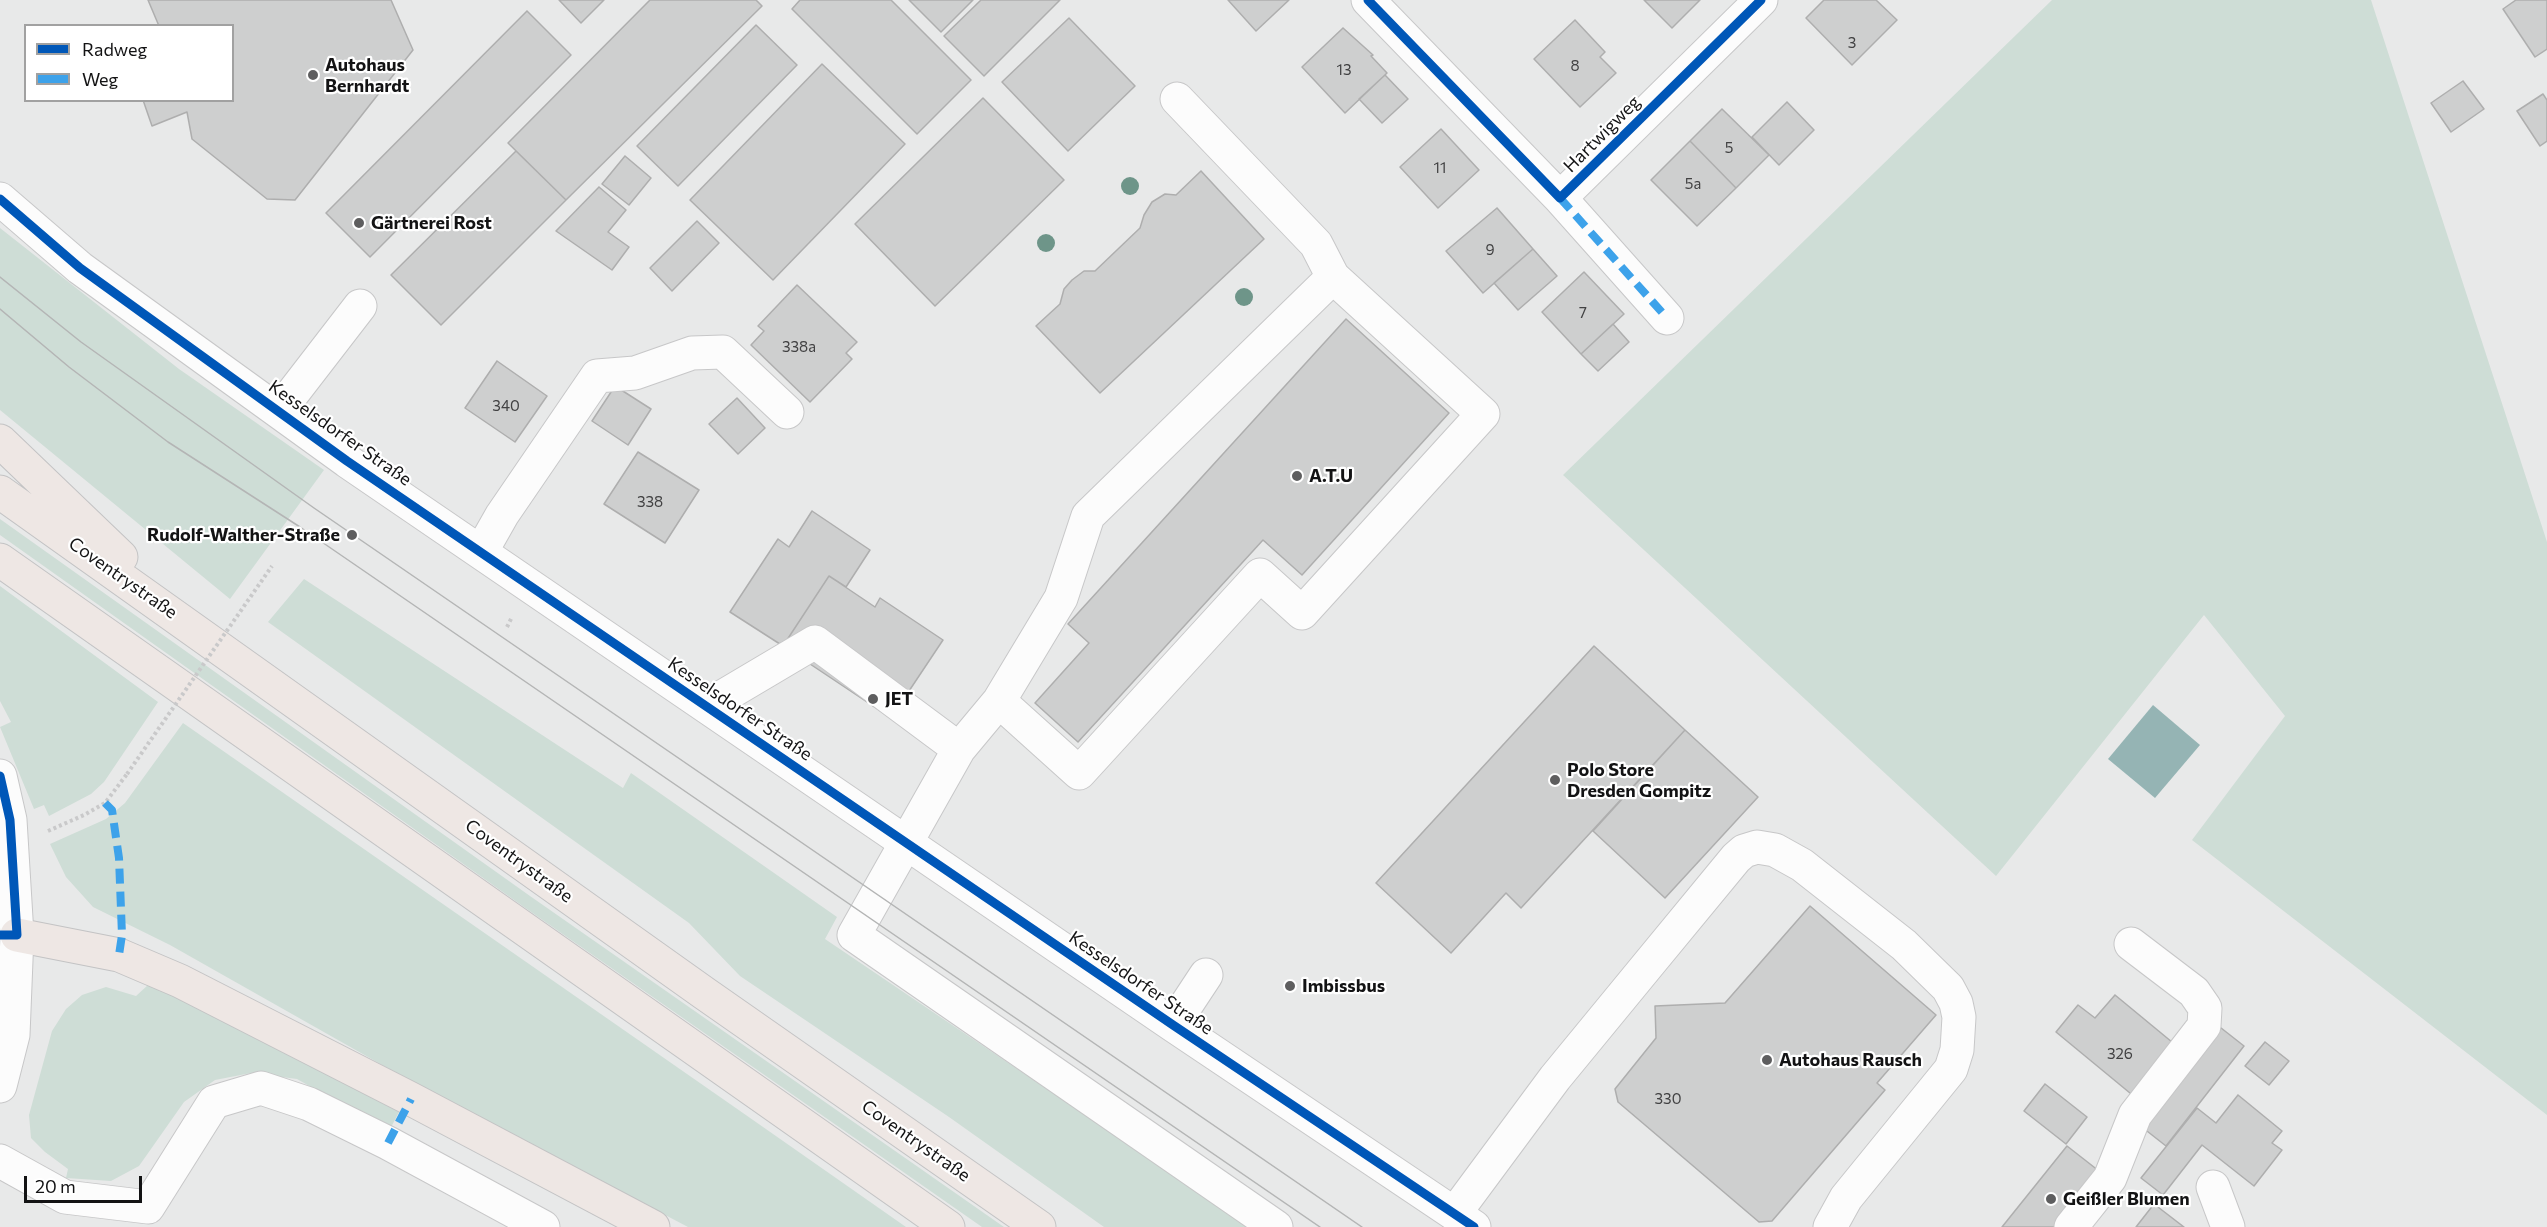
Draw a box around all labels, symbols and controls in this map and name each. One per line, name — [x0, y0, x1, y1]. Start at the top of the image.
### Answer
legend — [24, 24, 234, 102]
house number: 3 — [1848, 34, 1856, 52]
text: Radweg — [82, 38, 147, 60]
place label: Autohaus Bernhardt — [325, 54, 409, 97]
house number: 8 — [1570, 57, 1580, 75]
house number: 13 — [1337, 61, 1351, 79]
text: Weg — [82, 68, 118, 90]
marker: Autohaus Bernhardt — [306, 68, 320, 82]
street label: Hartwigweg — [1559, 91, 1645, 177]
house number: 5 — [1725, 139, 1733, 157]
house number: 11 — [1434, 159, 1446, 177]
house number: 5a — [1685, 175, 1701, 193]
place label: Gärtnerei Rost — [371, 212, 492, 234]
marker: Gärtnerei Rost — [352, 216, 366, 230]
house number: 9 — [1485, 241, 1495, 259]
house number: 7 — [1579, 304, 1587, 322]
house number: 338a — [782, 338, 816, 356]
street label: Kesselsdorfer Straße — [264, 376, 416, 490]
house number: 340 — [492, 397, 520, 415]
place label: A.T.U — [1309, 465, 1353, 487]
marker: A.T.U — [1290, 469, 1304, 483]
house number: 338 — [637, 493, 663, 511]
place label: Rudolf-Walther-Straße — [147, 524, 340, 546]
marker: Rudolf-Walther-Straße — [345, 528, 359, 542]
street label: Coventrystraße — [65, 533, 181, 623]
street label: Kesselsdorfer Straße — [664, 653, 816, 765]
place label: JET — [885, 688, 913, 710]
marker: JET — [866, 692, 880, 706]
place label: Polo Store Dresden Gompitz — [1567, 759, 1711, 802]
marker: Polo Store Dresden Gompitz — [1548, 773, 1562, 787]
street label: Coventrystraße — [461, 815, 577, 907]
street label: Kesselsdorfer Straße — [1065, 927, 1217, 1039]
place label: Imbissbus — [1302, 975, 1385, 997]
marker: Imbissbus — [1283, 979, 1297, 993]
house number: 326 — [2107, 1045, 2133, 1063]
place label: Autohaus Rausch — [1779, 1049, 1922, 1071]
marker: Autohaus Rausch — [1760, 1053, 1774, 1067]
house number: 330 — [1655, 1090, 1681, 1108]
street label: Coventrystraße — [858, 1096, 974, 1186]
scale bar — [27, 1164, 146, 1202]
text: 20 m — [35, 1175, 76, 1197]
place label: Geißler Blumen — [2063, 1188, 2190, 1210]
marker: Geißler Blumen — [2044, 1192, 2058, 1206]

